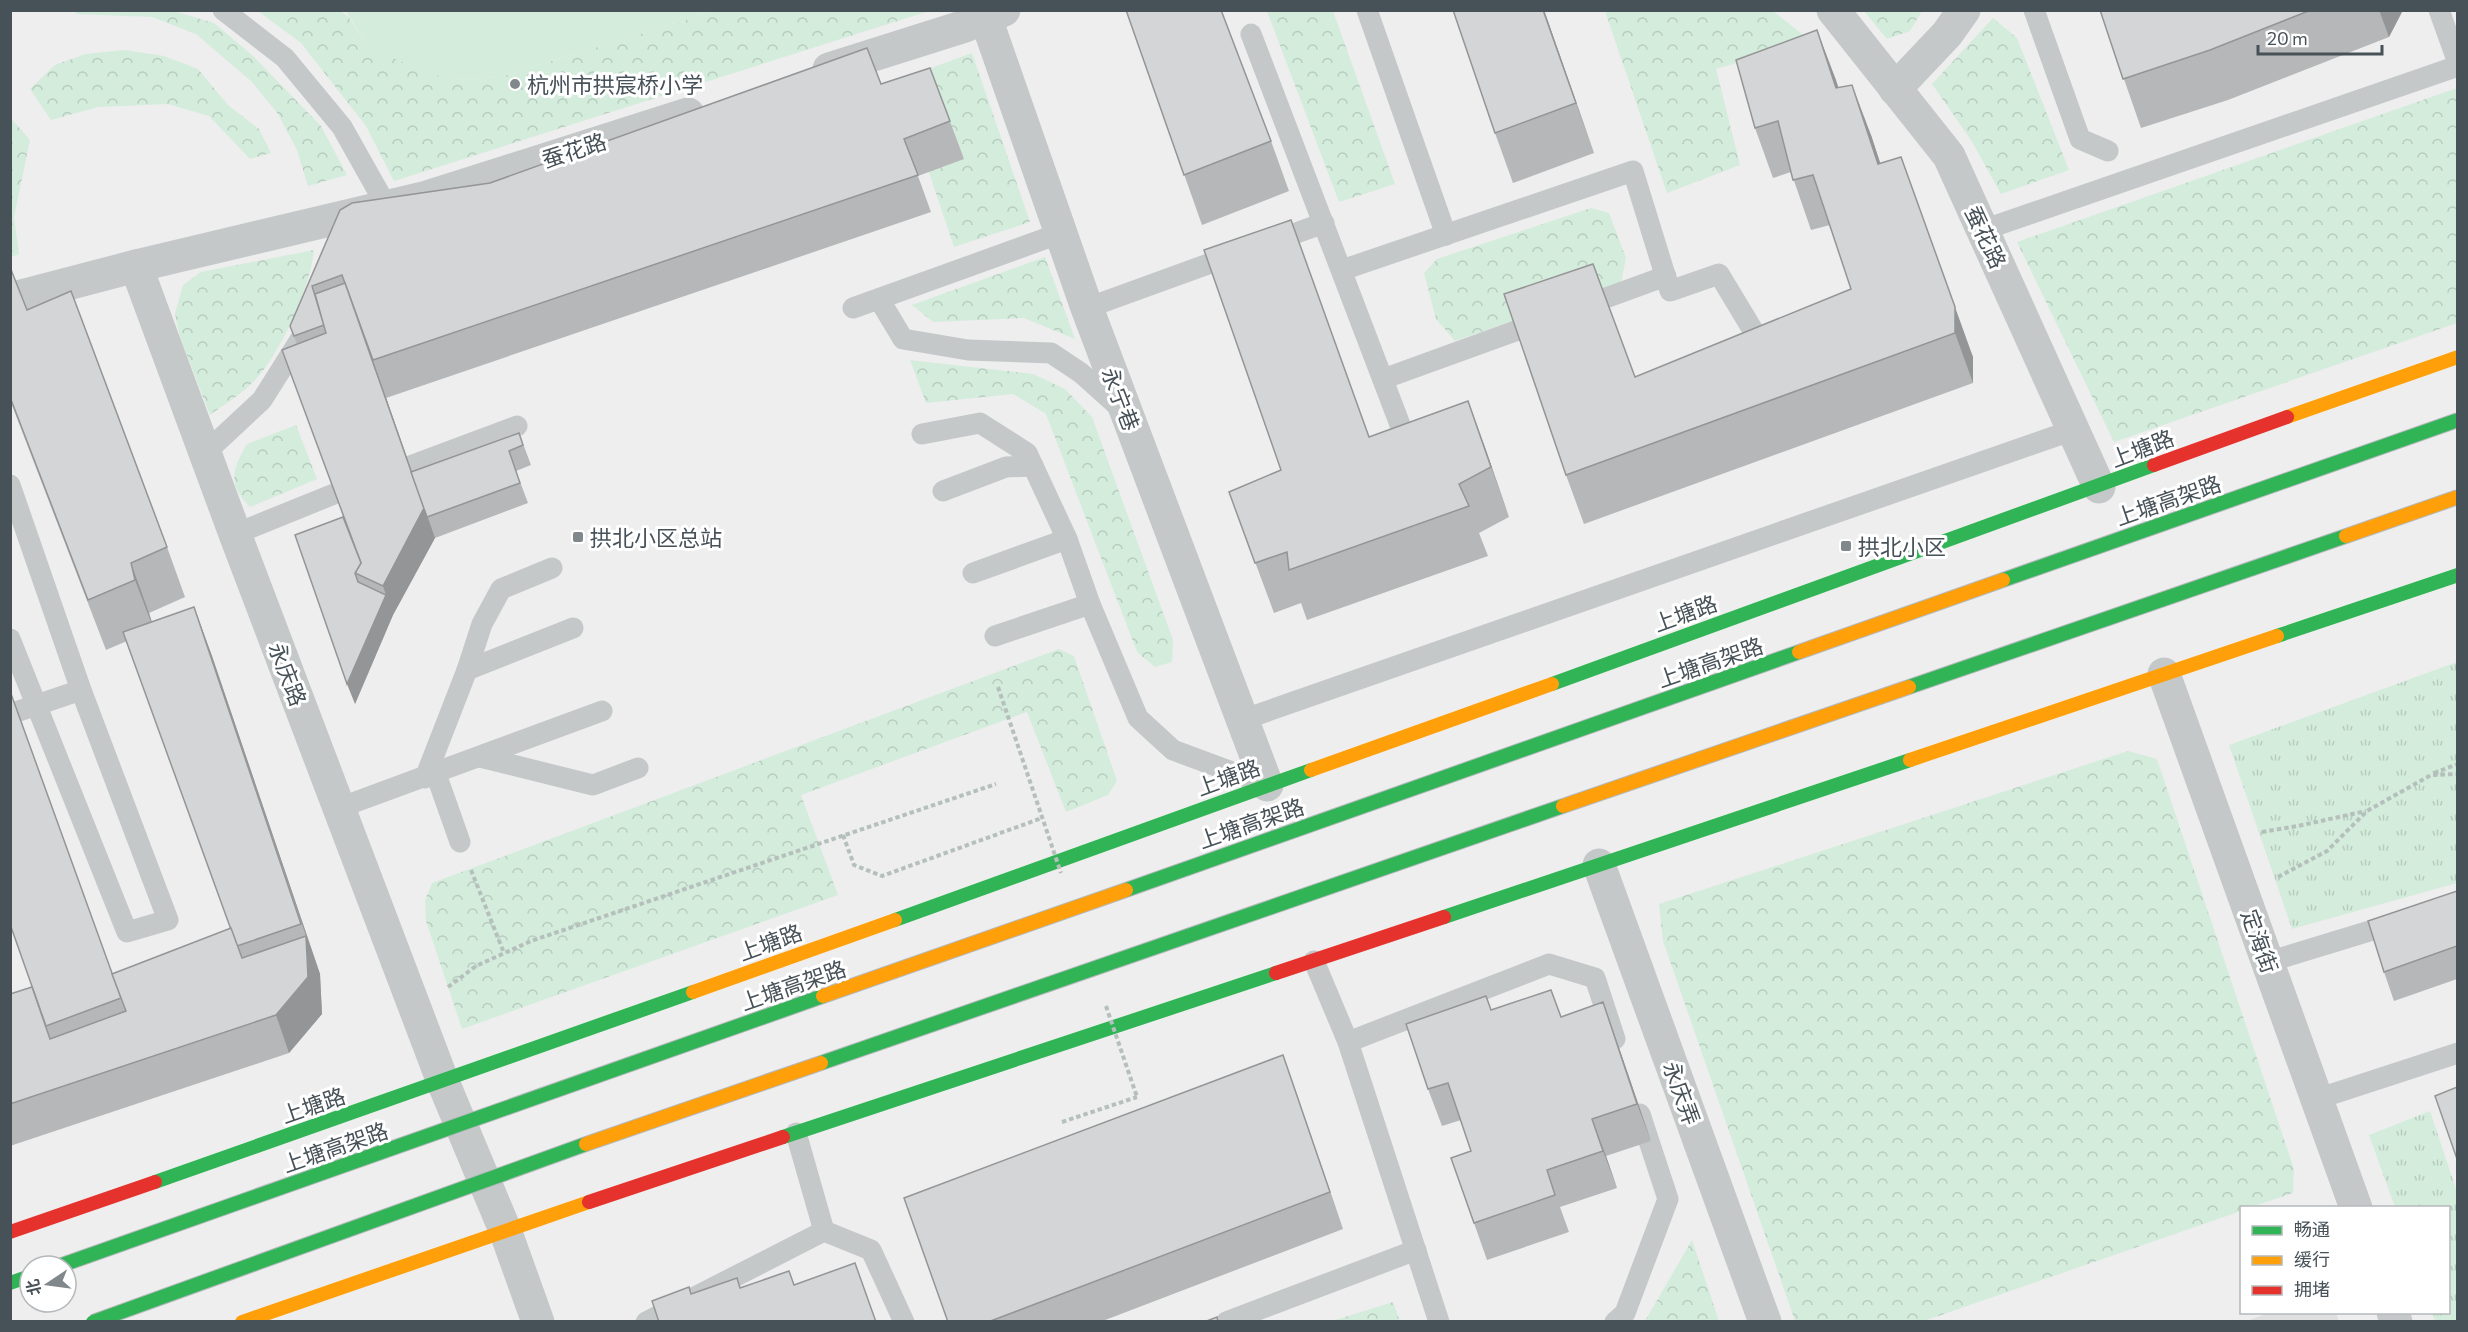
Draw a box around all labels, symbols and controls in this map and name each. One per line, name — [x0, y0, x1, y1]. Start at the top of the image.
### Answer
scale bar — [2258, 18, 2382, 56]
text: 20 m — [2267, 27, 2308, 49]
place label: 杭州市拱宸桥小学 — [527, 71, 703, 98]
marker: 杭州市拱宸桥小学 — [508, 77, 522, 91]
street label: 蚕花路 — [538, 127, 610, 173]
street label: 蚕花路 — [1960, 201, 2012, 273]
street label: 永宁巷 — [1097, 363, 1145, 435]
street label: 上塘路 — [2106, 424, 2178, 472]
street label: 上塘高架路 — [2112, 469, 2224, 531]
place label: 拱北小区总站 — [590, 524, 722, 551]
marker: 拱北小区总站 — [571, 530, 585, 544]
place label: 拱北小区 — [1858, 533, 1946, 560]
marker: 拱北小区 — [1839, 539, 1853, 553]
street label: 上塘路 — [1649, 589, 1721, 637]
street label: 上塘高架路 — [1654, 631, 1766, 693]
street label: 永庆路 — [264, 638, 312, 710]
street label: 上塘路 — [1192, 753, 1264, 801]
street label: 上塘高架路 — [1195, 792, 1307, 854]
street label: 定海街 — [2236, 905, 2284, 977]
street label: 上塘路 — [734, 918, 806, 966]
street label: 上塘高架路 — [737, 954, 849, 1016]
street label: 永庆弄 — [1658, 1057, 1706, 1129]
street label: 上塘路 — [277, 1081, 349, 1129]
street label: 上塘高架路 — [279, 1116, 391, 1178]
legend — [2240, 1206, 2450, 1314]
text: 畅通 — [2294, 1218, 2330, 1240]
text: 缓行 — [2294, 1248, 2330, 1270]
north arrow — [18, 1254, 78, 1314]
text: 北 — [22, 1278, 44, 1297]
text: 拥堵 — [2294, 1278, 2330, 1300]

